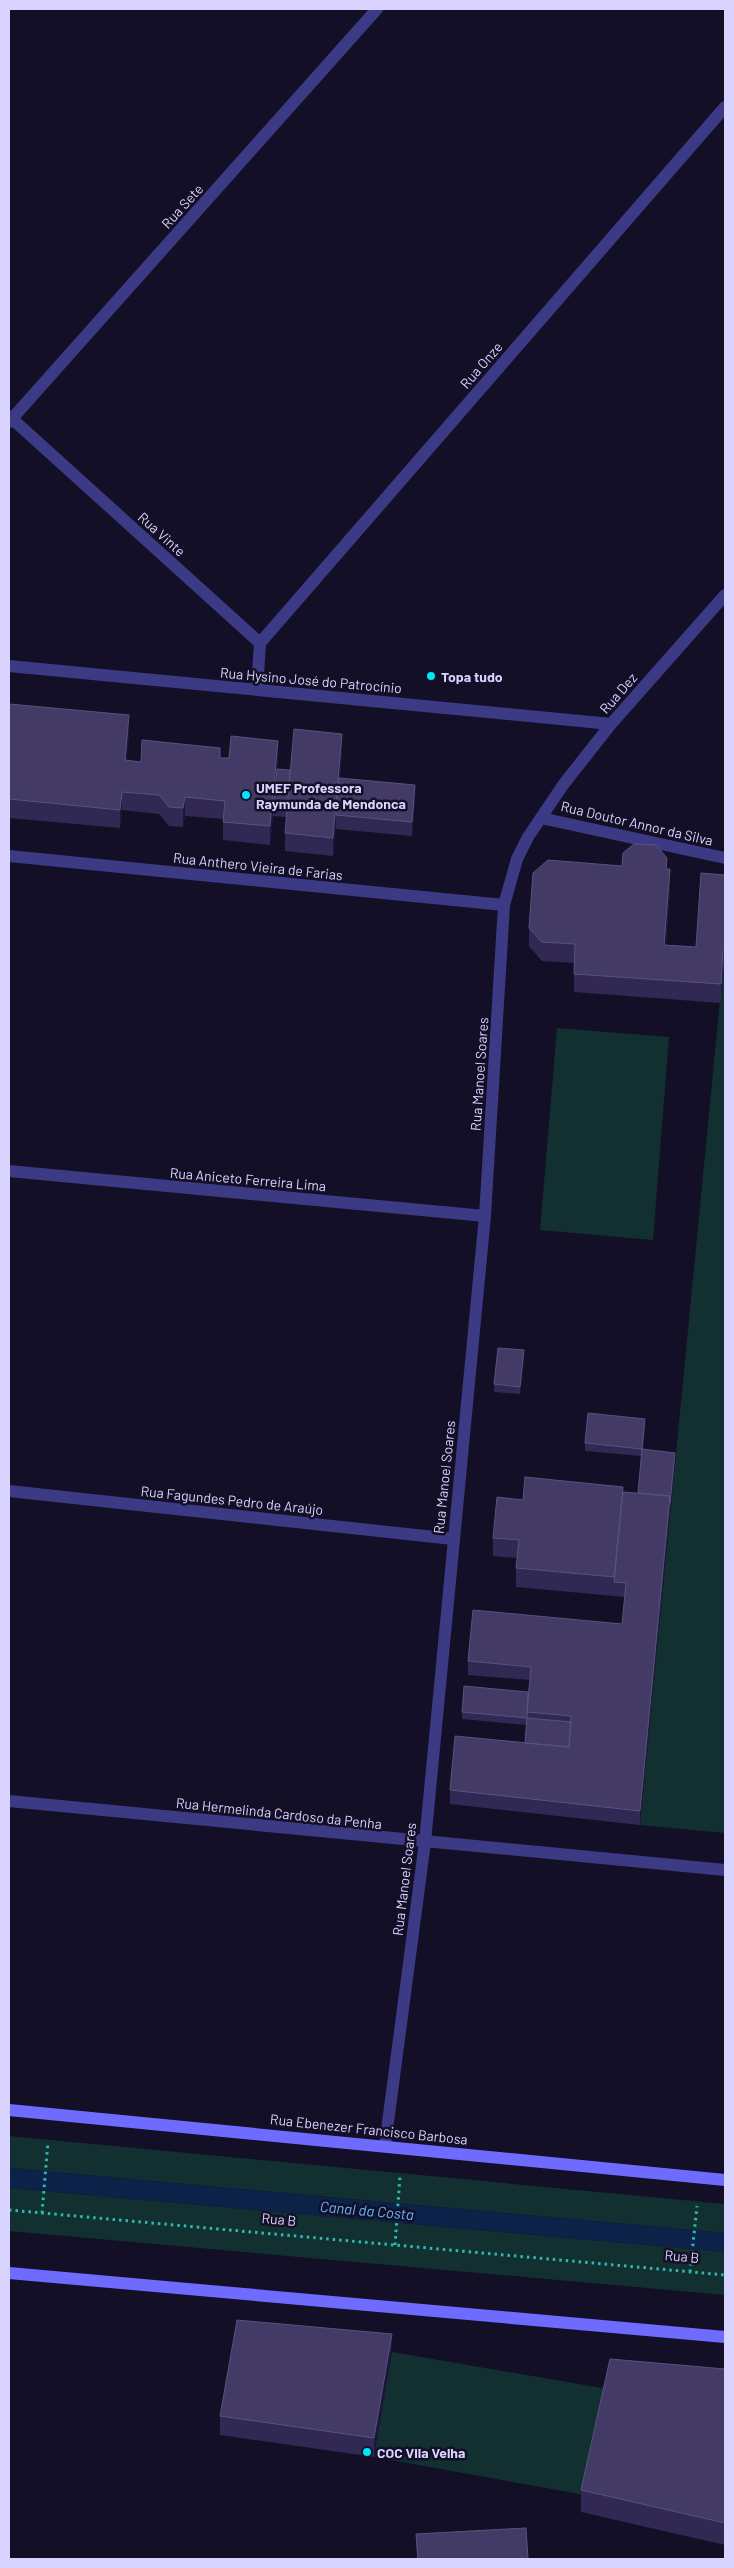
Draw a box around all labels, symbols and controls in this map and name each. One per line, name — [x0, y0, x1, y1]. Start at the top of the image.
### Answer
street label: Rua Sete — [158, 180, 206, 232]
street label: Rua Onze — [456, 338, 506, 392]
street label: Rua Vinte — [135, 508, 189, 560]
street label: Rua Hysino José do Patrocínio — [219, 664, 403, 696]
place label: Topa tudo — [441, 668, 503, 685]
street label: Rua Dez — [596, 669, 640, 717]
marker: Topa tudo — [425, 670, 437, 682]
place label: UMEF Professora Raymunda de Mendonca — [256, 779, 406, 812]
marker: UMEF Professora Raymunda de Mendonca — [240, 789, 252, 801]
street label: Rua Doutor Annor da Silva — [559, 797, 715, 849]
street label: Rua Anthero Vieira de Farias — [172, 849, 344, 883]
street label: Rua Manoel Soares — [467, 1016, 491, 1131]
street label: Rua Aniceto Ferreira Lima — [169, 1164, 327, 1194]
street label: Rua Manoel Soares — [430, 1419, 458, 1534]
street label: Rua Fagundes Pedro de Araújo — [140, 1482, 324, 1518]
street label: Rua Hermelinda Cardoso da Penha — [175, 1794, 383, 1832]
street label: Rua Manoel Soares — [389, 1821, 419, 1937]
street label: Rua Ebenezer Francisco Barbosa — [269, 2110, 469, 2148]
water label: Canal da Costa — [319, 2197, 415, 2223]
street label: Rua B — [261, 2209, 297, 2229]
street label: Rua B — [664, 2246, 700, 2266]
place label: COC Vila Velha — [377, 2444, 465, 2461]
marker: COC Vila Velha — [361, 2446, 373, 2458]

